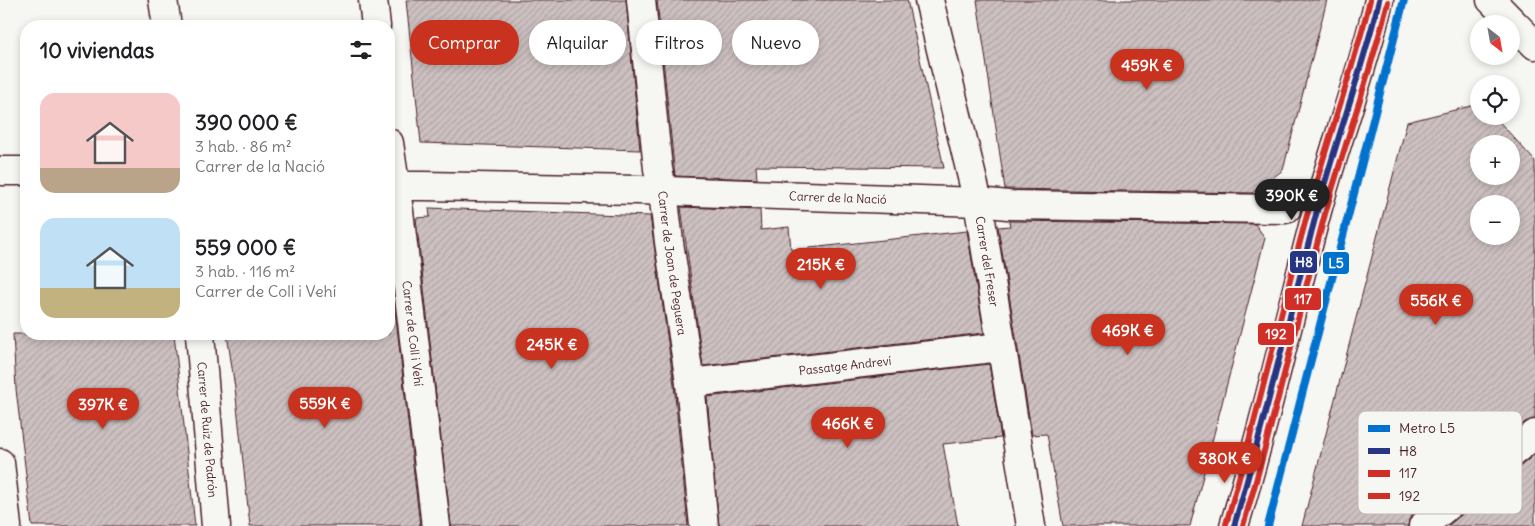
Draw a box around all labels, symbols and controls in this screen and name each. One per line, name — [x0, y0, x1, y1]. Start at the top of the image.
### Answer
north arrow — [1470, 15, 1520, 65]
map controls — [1470, 15, 1520, 245]
chip: Comprar — [410, 20, 519, 65]
chip: Alquilar — [529, 20, 626, 65]
chip: Filtros — [636, 20, 722, 65]
chip: Nuevo — [732, 20, 819, 65]
icon: filters — [347, 36, 375, 64]
text: 10 viviendas — [40, 37, 154, 64]
pin: 459K € — [1106, 48, 1188, 91]
text: 459K € — [1121, 55, 1173, 75]
button: locate — [1470, 75, 1520, 125]
text: 390 000 € — [195, 109, 298, 136]
icon: home — [80, 113, 140, 173]
button: + — [1470, 135, 1520, 185]
text: 3 hab. · 86 m² — [195, 136, 292, 156]
text: Carrer de la Nació — [195, 156, 325, 176]
pin: 390K € — [1251, 178, 1333, 221]
text: 390K € — [1266, 185, 1318, 205]
street label: Carrer de la Nació — [789, 188, 887, 206]
street label: Carrer de Joan de Peguera — [655, 190, 690, 336]
button: − — [1470, 195, 1520, 245]
street label: Carrer del Freser — [973, 215, 1003, 308]
text: 559 000 € — [195, 234, 296, 261]
icon: home — [80, 238, 140, 298]
pin: 215K € — [780, 248, 862, 290]
line badge: H8 — [1289, 250, 1318, 274]
line badge: L5 — [1322, 251, 1350, 275]
text: H8 — [1295, 253, 1313, 271]
text: 215K € — [797, 254, 845, 274]
text: L5 — [1328, 254, 1344, 272]
text: 3 hab. · 116 m² — [195, 261, 295, 281]
street label: Carrer de Coll i Vehí — [400, 280, 427, 387]
text: Carrer de Coll i Vehí — [195, 281, 336, 301]
pin: 556K € — [1395, 284, 1477, 326]
line badge: 117 — [1284, 287, 1322, 311]
text: 117 — [1294, 290, 1312, 308]
text: 556K € — [1410, 290, 1462, 310]
pin: 469K € — [1087, 314, 1169, 356]
text: 469K € — [1102, 320, 1154, 340]
line badge: 192 — [1257, 322, 1295, 346]
text: 192 — [1265, 325, 1287, 343]
pin: 245K € — [511, 328, 593, 370]
text: 245K € — [527, 334, 577, 354]
street label: Passatge Andreví — [798, 352, 892, 378]
street label: Carrer de Ruiz de Padrón — [195, 361, 221, 498]
pin: 559K € — [284, 386, 366, 429]
pin: 397K € — [62, 388, 144, 430]
text: 559K € — [299, 393, 351, 413]
text: 397K € — [78, 394, 128, 414]
pin: 466K € — [807, 406, 889, 449]
legend — [1358, 411, 1522, 514]
text: 466K € — [822, 413, 874, 433]
text: Metro L5 — [1399, 419, 1455, 437]
pin: 380K € — [1184, 442, 1266, 484]
text: H8 — [1399, 442, 1417, 460]
text: 380K € — [1199, 448, 1251, 468]
text: 117 — [1399, 464, 1417, 482]
text: 192 — [1399, 487, 1421, 505]

